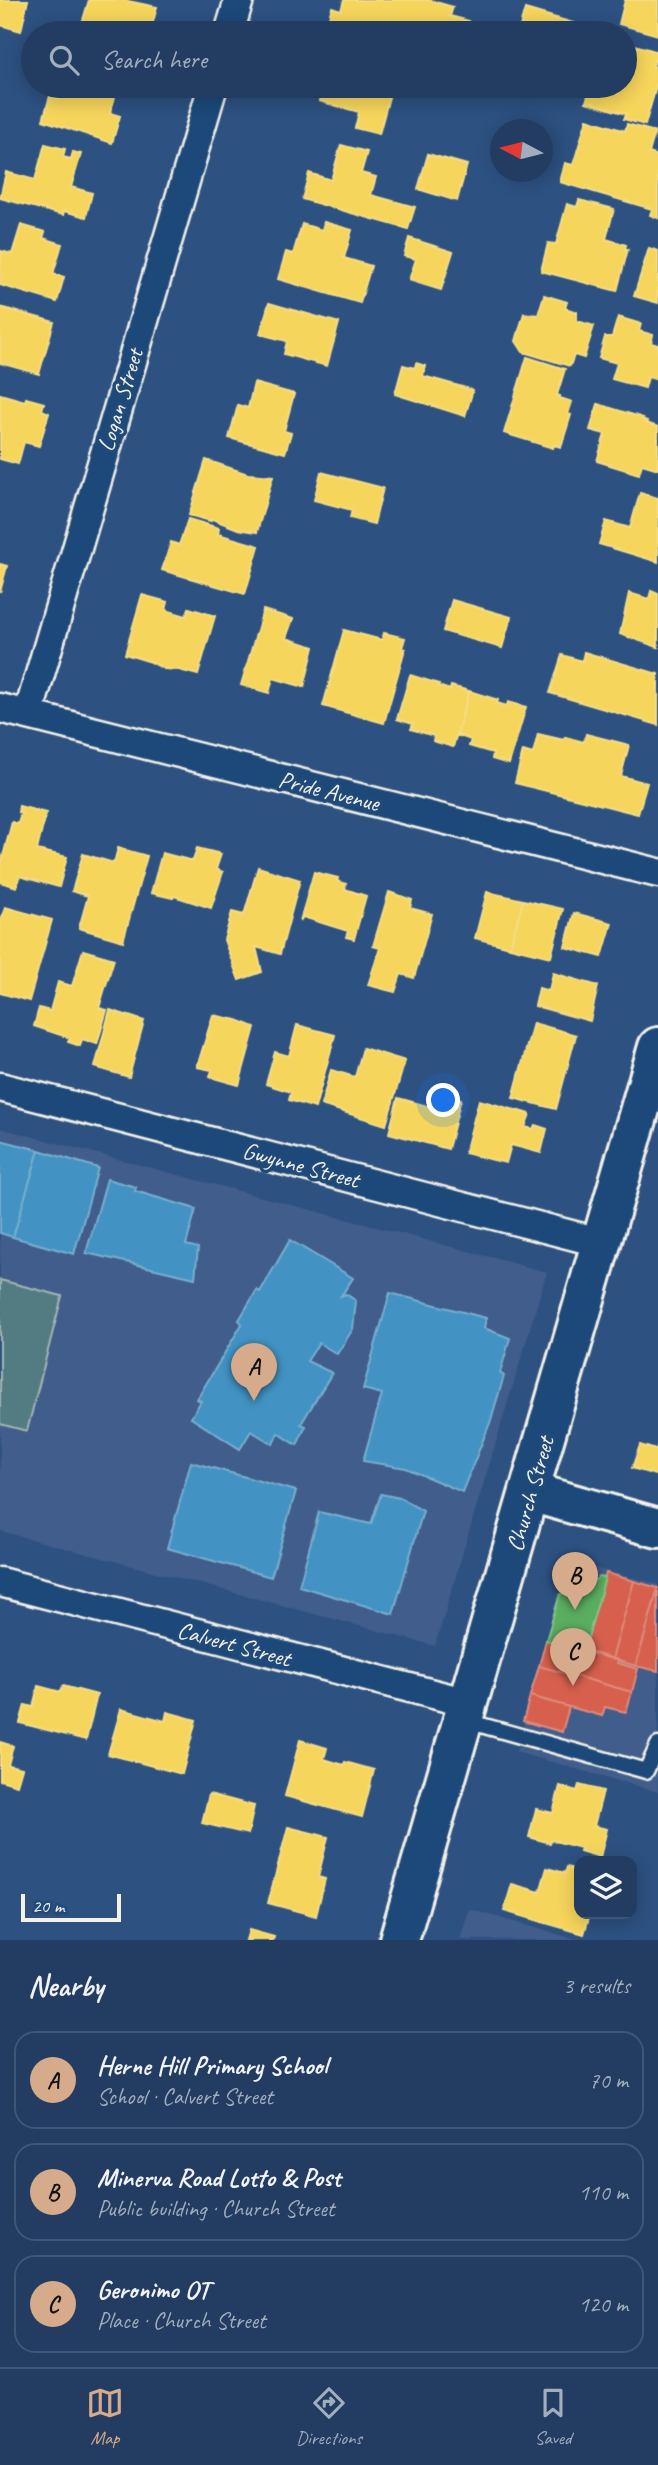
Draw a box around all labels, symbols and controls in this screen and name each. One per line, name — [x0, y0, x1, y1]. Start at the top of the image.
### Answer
search box — [21, 21, 637, 98]
icon: search — [45, 41, 83, 79]
text: Search here — [101, 43, 207, 76]
north arrow — [490, 119, 553, 182]
street label: Logan Street — [90, 343, 150, 455]
street label: Pride Avenue — [276, 764, 384, 818]
your location — [426, 1083, 460, 1117]
street label: Gwynne Street — [240, 1135, 364, 1195]
pin: A — [231, 1343, 277, 1401]
street label: Church Street — [499, 1431, 561, 1555]
pin: B — [552, 1552, 598, 1610]
street label: Calvert Street — [174, 1615, 296, 1674]
pin: C — [550, 1628, 596, 1686]
map controls — [574, 1856, 637, 1919]
button: layers — [574, 1856, 637, 1919]
scale bar — [21, 1891, 121, 1923]
text: 20 m — [32, 1894, 64, 1918]
text: Nearby — [28, 1967, 104, 2005]
text: 3 results — [563, 1971, 630, 2000]
text: Herne Hill Primary School — [97, 2049, 327, 2082]
text: A — [47, 2066, 59, 2095]
text: 70 m — [589, 2066, 628, 2095]
text: School · Calvert Street — [97, 2082, 273, 2111]
text: Minerva Road Lotto & Post — [97, 2161, 341, 2194]
text: B — [47, 2178, 59, 2207]
text: 110 m — [579, 2178, 628, 2207]
text: Public building · Church Street — [97, 2194, 334, 2223]
text: Geronimo OT — [97, 2273, 210, 2306]
text: C — [48, 2290, 58, 2319]
text: 120 m — [579, 2290, 628, 2319]
text: Place · Church Street — [97, 2306, 266, 2335]
tab: Map — [86, 2384, 124, 2450]
tab: Directions — [296, 2384, 362, 2450]
tab: Saved — [534, 2384, 572, 2450]

